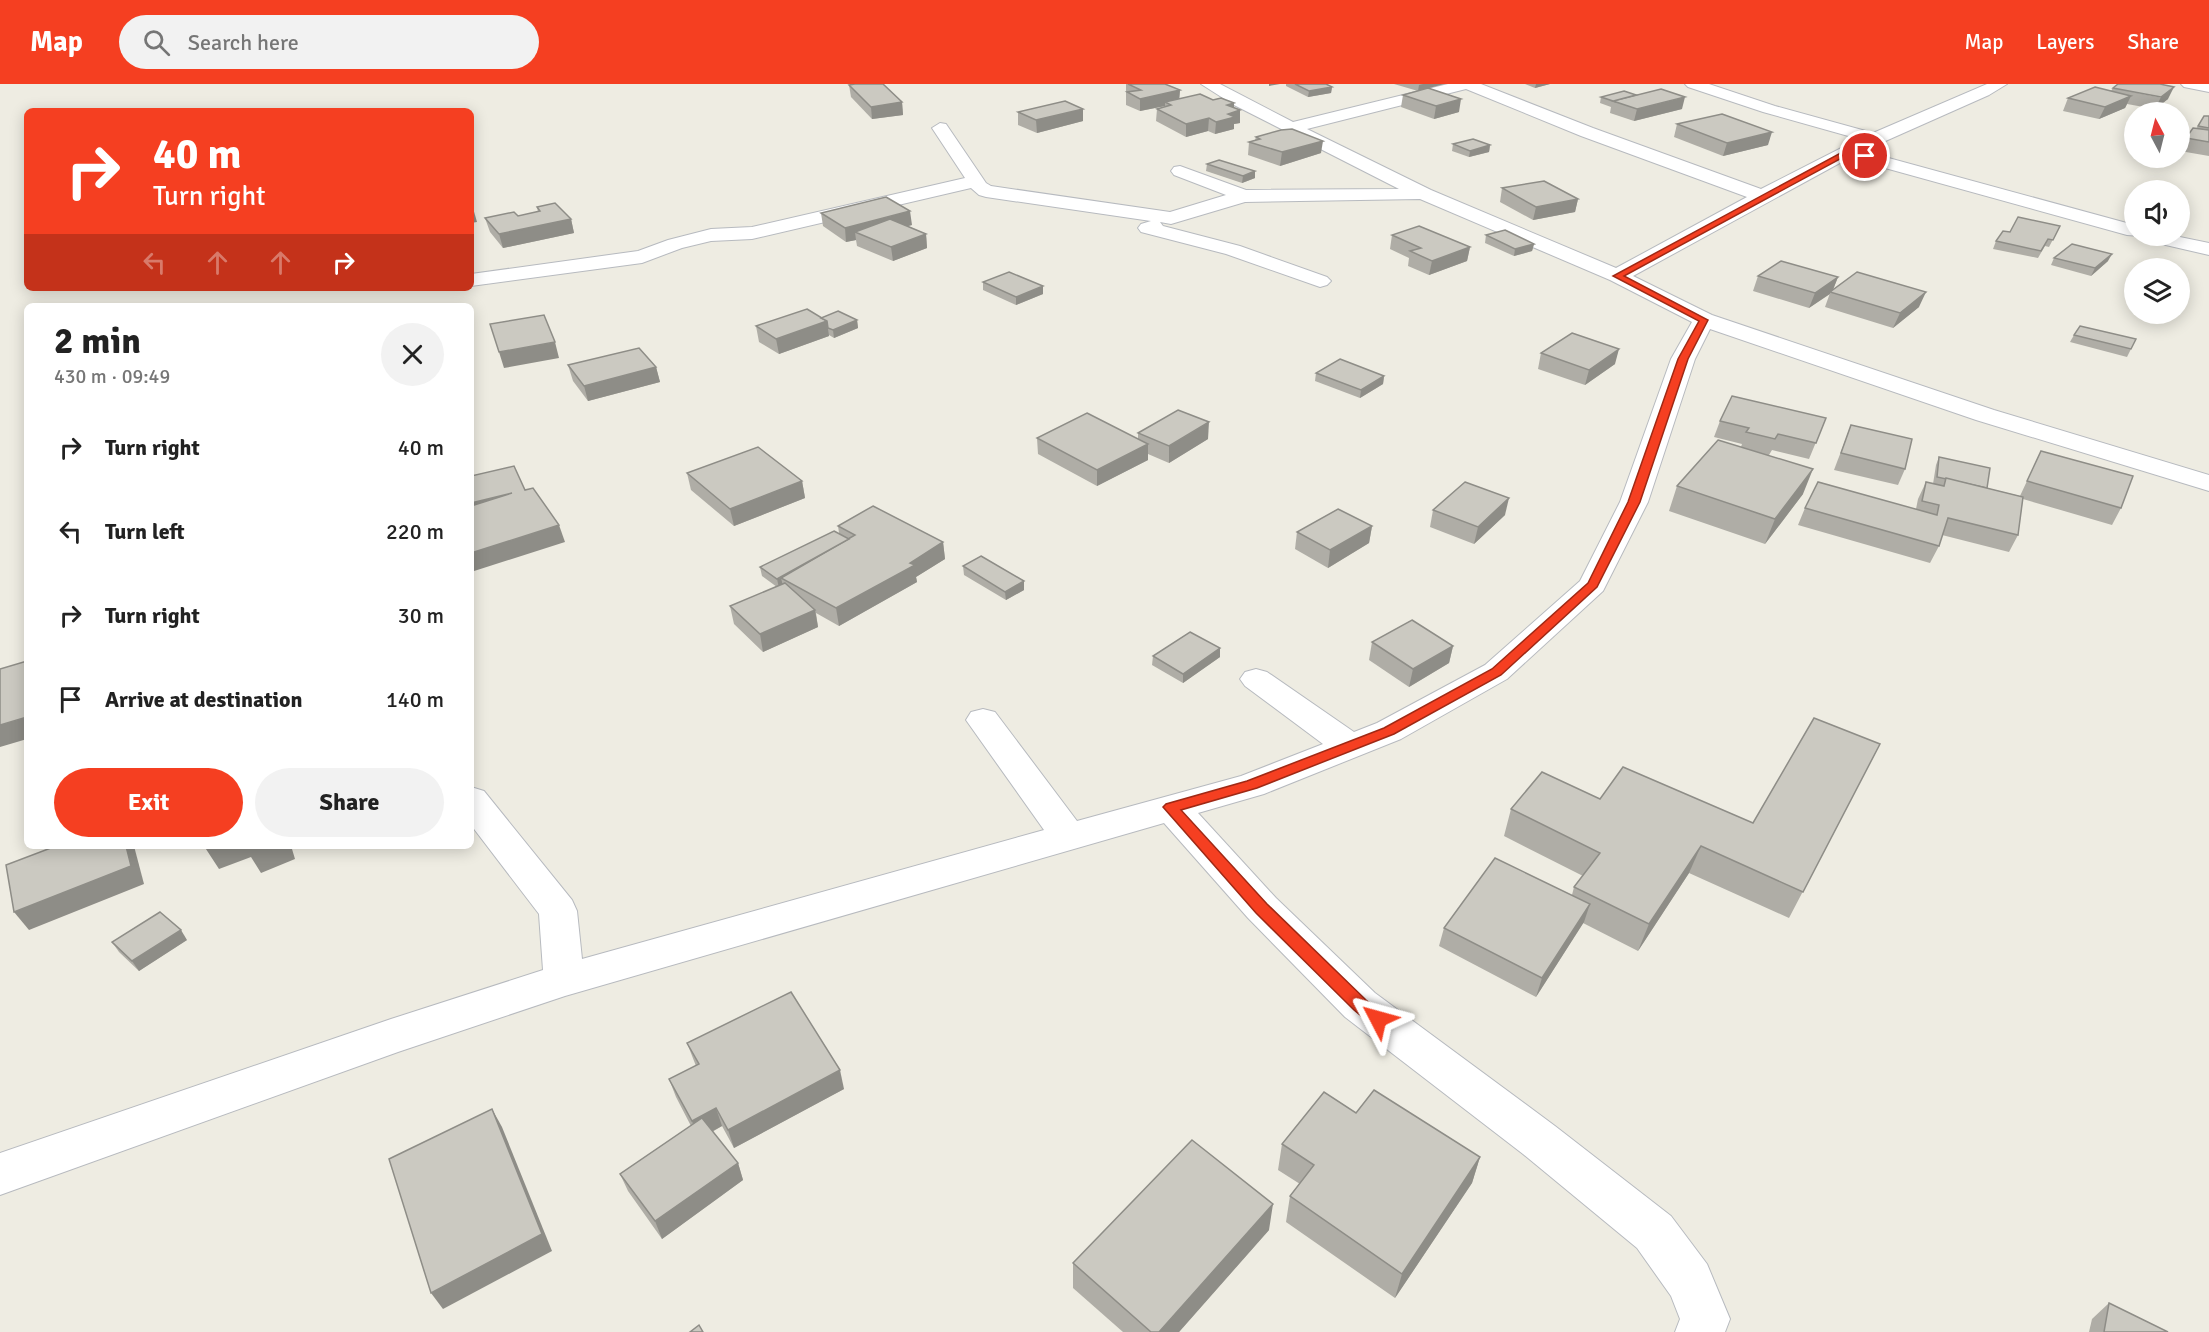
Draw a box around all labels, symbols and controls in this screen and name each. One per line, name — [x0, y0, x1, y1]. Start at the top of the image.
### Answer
search box — [119, 15, 539, 69]
text: Map — [30, 25, 83, 59]
icon: search — [140, 26, 173, 59]
text: Search here — [188, 29, 299, 56]
text: Map — [1965, 29, 2003, 55]
text: Layers — [2036, 29, 2094, 55]
text: Share — [2127, 29, 2179, 55]
north arrow — [2124, 102, 2190, 168]
map controls — [2124, 102, 2190, 324]
text: 40 m — [153, 129, 242, 180]
pin — [1839, 130, 1890, 181]
icon: right — [54, 132, 132, 210]
icon: arrive — [1848, 139, 1881, 172]
text: Turn right — [153, 180, 266, 213]
button: sound — [2124, 180, 2190, 246]
icon: left — [138, 246, 171, 279]
icon: ahead — [201, 246, 234, 279]
icon: ahead — [264, 246, 297, 279]
icon: right — [327, 246, 360, 279]
button: layers — [2124, 258, 2190, 324]
text: 2 min — [54, 319, 141, 364]
button: close — [381, 323, 444, 386]
text: 430 m · 09:49 — [54, 364, 170, 389]
icon: right — [54, 431, 87, 464]
text: Turn right — [105, 434, 200, 461]
text: 40 m — [398, 434, 444, 461]
icon: left — [54, 515, 87, 548]
text: Turn left — [105, 518, 185, 545]
text: 220 m — [386, 518, 444, 545]
icon: right — [54, 599, 87, 632]
text: Turn right — [105, 602, 200, 629]
text: 30 m — [398, 602, 444, 629]
icon: arrive — [54, 683, 87, 716]
text: Arrive at destination — [105, 686, 302, 713]
text: 140 m — [386, 686, 444, 713]
button: Exit — [54, 768, 243, 837]
button: Share — [255, 768, 444, 837]
position arrow — [1346, 987, 1410, 1051]

